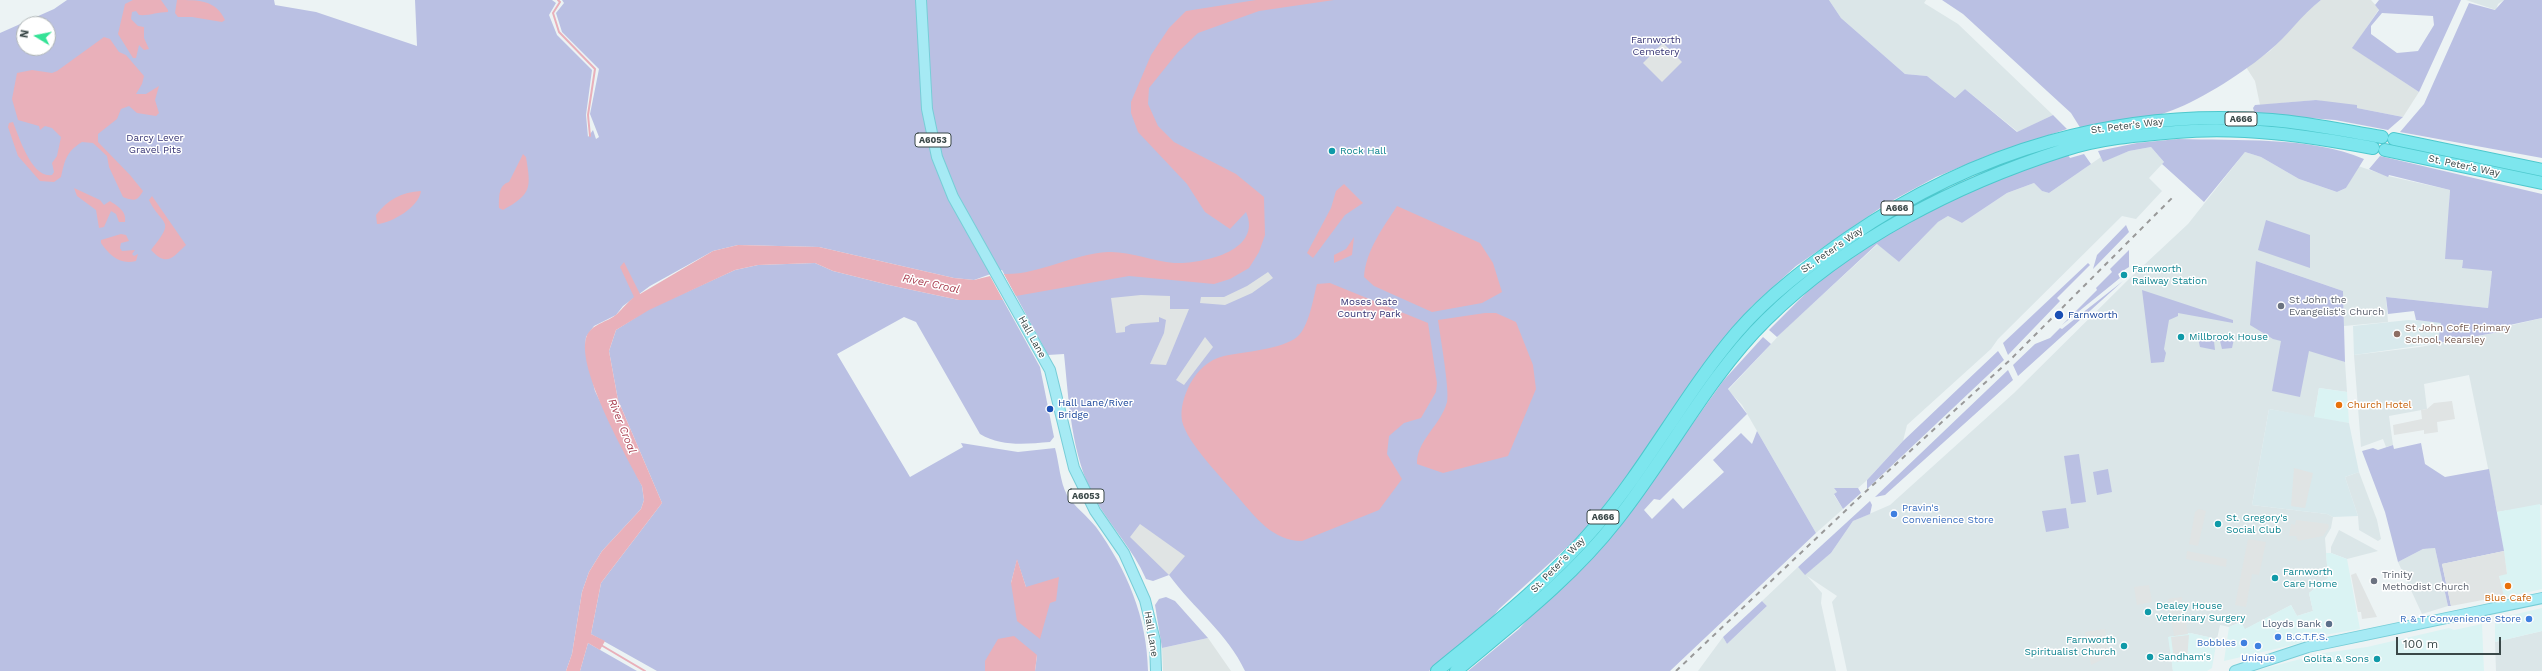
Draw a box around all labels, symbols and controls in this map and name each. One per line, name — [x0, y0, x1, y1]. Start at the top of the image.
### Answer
north arrow — [16, 16, 56, 56]
text: N — [18, 29, 32, 39]
park label: Farnworth Cemetery — [1631, 34, 1681, 58]
road number: A666 — [2225, 112, 2257, 126]
street label: St. Peter's Way — [2090, 116, 2164, 136]
park label: Darcy Lever Gravel Pits — [126, 132, 184, 156]
road number: A6053 — [915, 133, 951, 147]
place label: Rock Hall — [1340, 145, 1386, 157]
marker: Rock Hall — [1327, 146, 1337, 156]
street label: St. Peter's Way — [2427, 153, 2501, 179]
road number: A666 — [1881, 201, 1913, 215]
street label: St. Peter's Way — [1799, 224, 1865, 276]
place label: Farnworth Railway Station — [2132, 263, 2207, 286]
marker: Farnworth Railway Station — [2119, 270, 2129, 280]
water label: River Croal — [901, 272, 961, 296]
place label: St John the Evangelist's Church — [2289, 294, 2384, 318]
park label: Moses Gate Country Park — [1337, 296, 1401, 320]
marker: St John the Evangelist's Church — [2276, 301, 2286, 311]
marker: Farnworth — [2053, 309, 2065, 321]
place label: Farnworth — [2068, 309, 2118, 321]
street label: Hall Lane — [1016, 314, 1048, 360]
place label: St John CofE Primary School, Kearsley — [2405, 322, 2510, 346]
marker: St John CofE Primary School, Kearsley — [2392, 329, 2402, 339]
place label: Millbrook House — [2189, 331, 2268, 343]
marker: Millbrook House — [2176, 332, 2186, 342]
water label: River Croal — [605, 397, 639, 455]
place label: Hall Lane/River Bridge — [1058, 397, 1133, 420]
place label: Church Hotel — [2347, 399, 2412, 411]
marker: Church Hotel — [2334, 400, 2344, 410]
marker: Hall Lane/River Bridge — [1045, 404, 1055, 414]
road number: A6053 — [1068, 489, 1104, 503]
place label: Pravin's Convenience Store — [1902, 502, 1994, 526]
marker: Pravin's Convenience Store — [1889, 509, 1899, 519]
road number: A666 — [1587, 510, 1619, 524]
place label: St. Gregory's Social Club — [2226, 512, 2288, 536]
marker: St. Gregory's Social Club — [2213, 519, 2223, 529]
street label: St. Peter's Way — [1528, 535, 1588, 595]
place label: Farnworth Care Home — [2283, 566, 2337, 590]
place label: Trinity Methodist Church — [2382, 569, 2469, 592]
marker: Farnworth Care Home — [2270, 573, 2280, 583]
marker: Trinity Methodist Church — [2369, 576, 2379, 586]
marker: Blue Cafe — [2503, 581, 2513, 591]
place label: Blue Cafe — [2485, 592, 2531, 604]
place label: Dealey House Veterinary Surgery — [2156, 600, 2246, 624]
marker: Dealey House Veterinary Surgery — [2143, 607, 2153, 617]
street label: Hall Lane — [1141, 610, 1161, 658]
place label: R & T Convenience Store — [2400, 613, 2521, 625]
marker: R & T Convenience Store — [2524, 614, 2534, 624]
place label: Lloyds Bank — [2262, 618, 2321, 630]
marker: Lloyds Bank — [2324, 619, 2334, 629]
scale bar — [2398, 629, 2503, 655]
place label: B.C.T.F.S. — [2286, 631, 2328, 643]
marker: B.C.T.F.S. — [2273, 632, 2283, 642]
place label: Farnworth Spiritualist Church — [2024, 634, 2116, 658]
place label: Bobbles — [2197, 637, 2236, 649]
text: 100 m — [2403, 637, 2438, 651]
marker: Bobbles — [2239, 638, 2249, 648]
marker: Farnworth Spiritualist Church — [2119, 641, 2129, 651]
marker: Unique — [2253, 641, 2263, 651]
place label: Sandham's — [2158, 651, 2211, 663]
marker: Sandham's — [2145, 652, 2155, 662]
place label: Unique — [2241, 652, 2275, 664]
place label: Golita & Sons — [2303, 653, 2369, 665]
marker: Golita & Sons — [2372, 654, 2382, 664]

